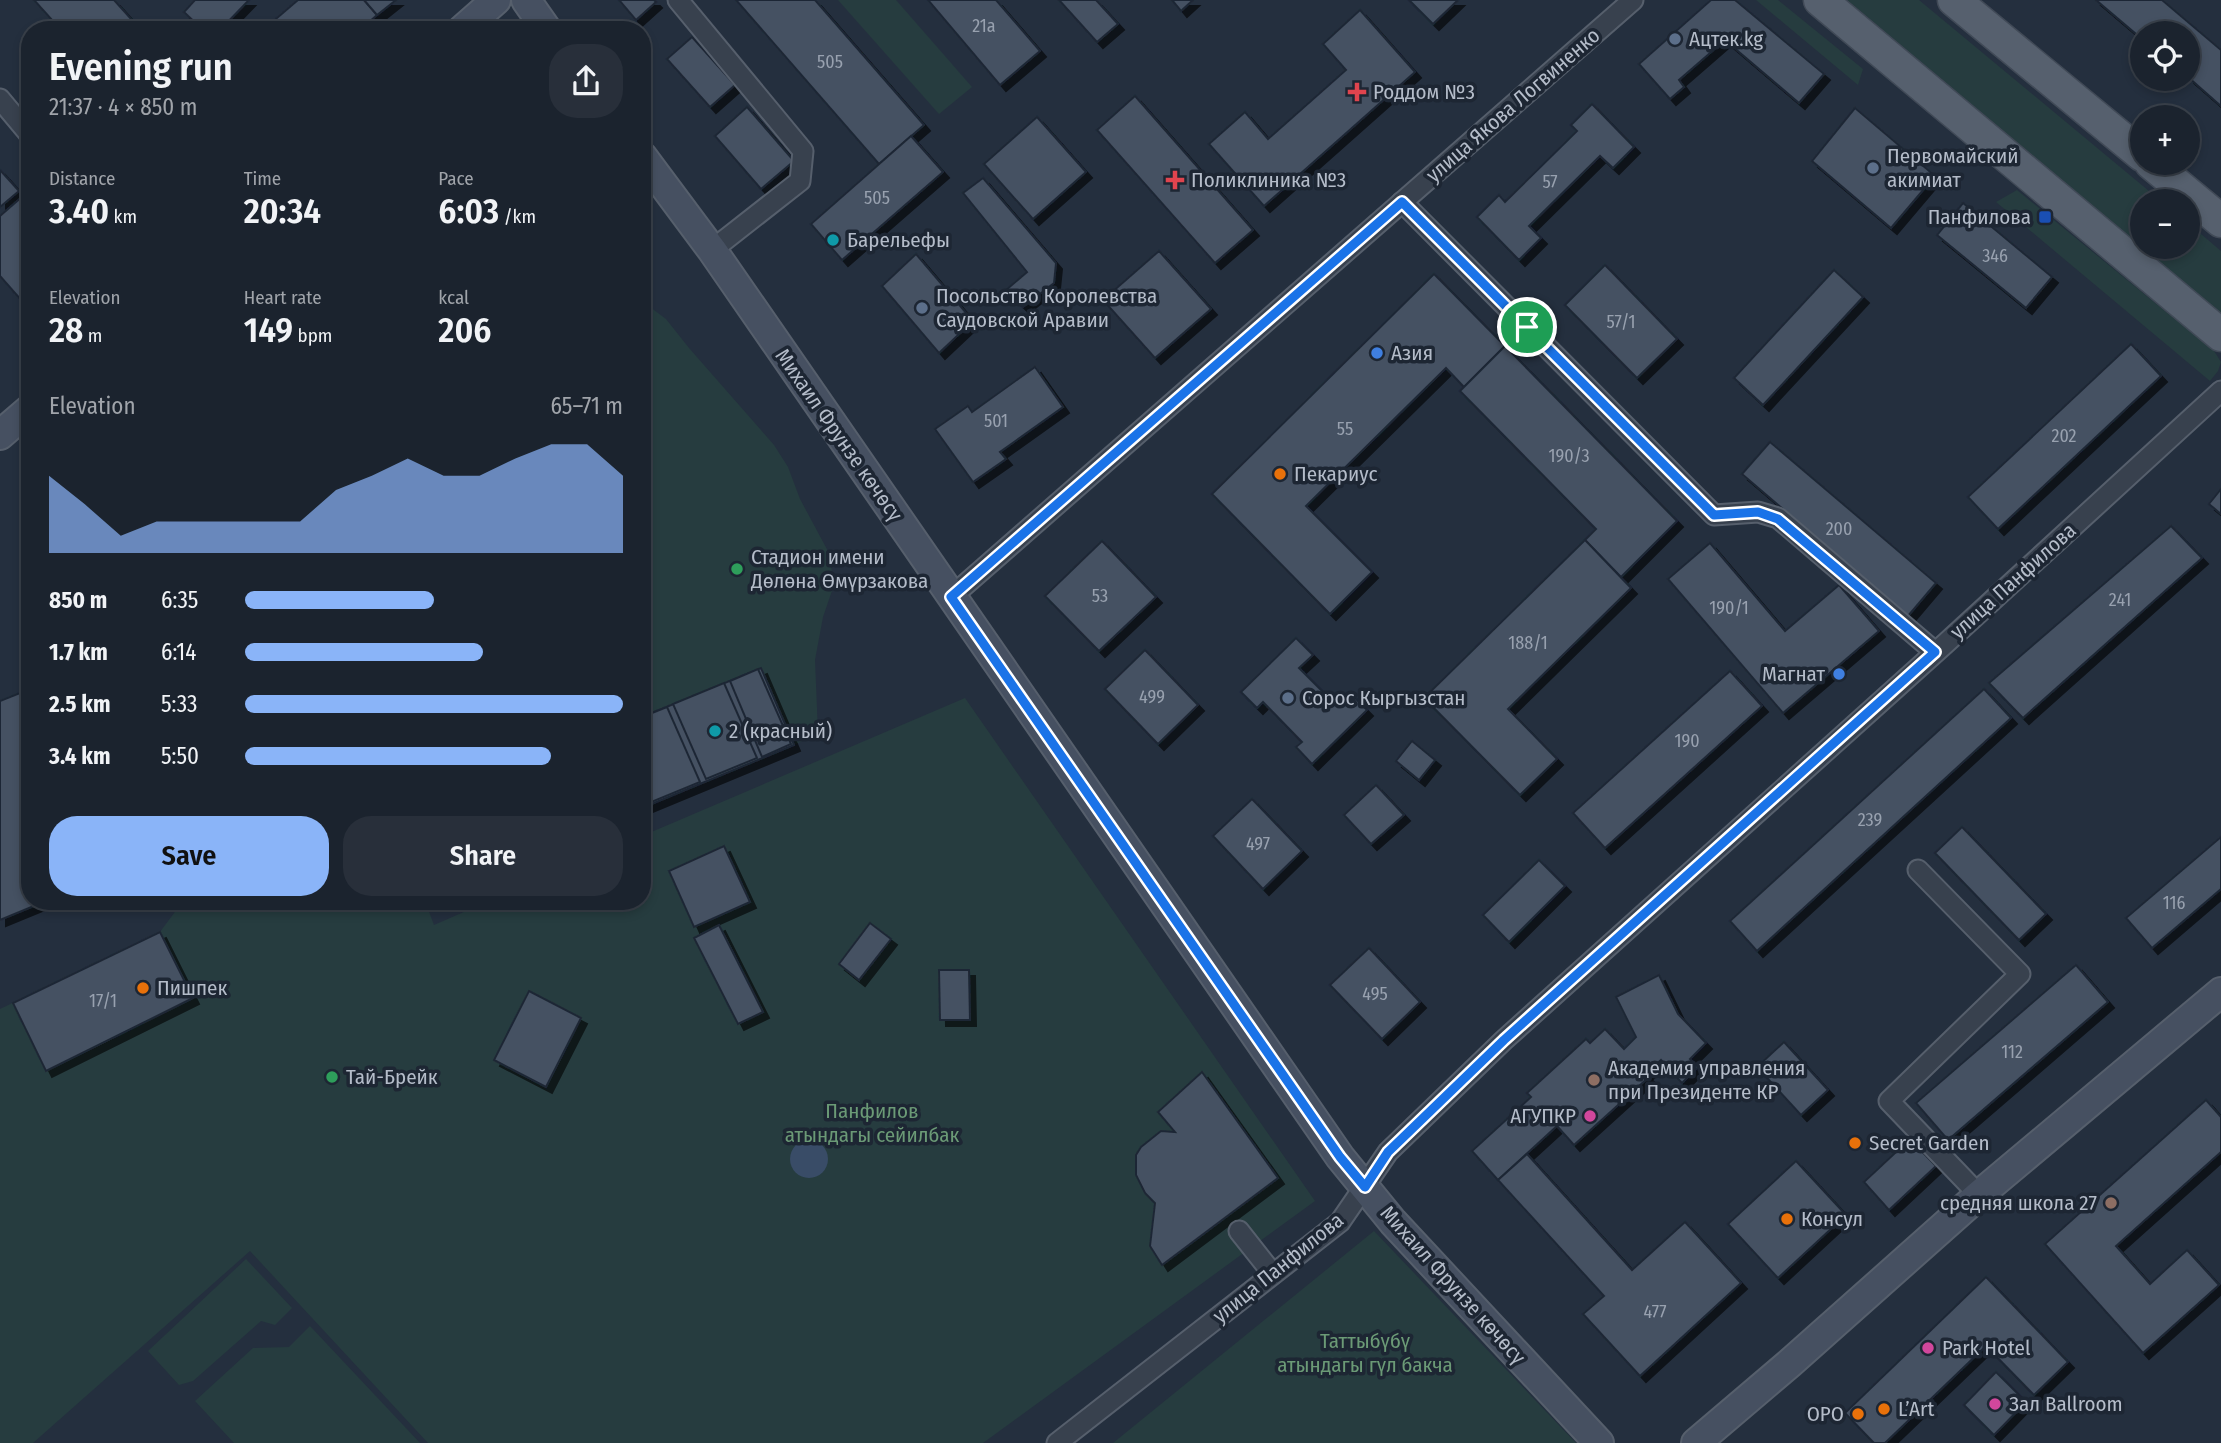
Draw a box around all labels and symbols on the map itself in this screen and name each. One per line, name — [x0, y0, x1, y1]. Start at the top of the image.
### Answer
house number: 21а — [972, 15, 996, 37]
street label: улица Якова Логвиненко — [1421, 22, 1605, 188]
place label: Ацтек.kg — [1689, 26, 1763, 52]
marker: Ацтек.kg — [1667, 31, 1683, 47]
house number: 505 — [817, 51, 843, 73]
place label: Роддом №3 — [1373, 79, 1475, 105]
marker: Роддом №3 — [1347, 82, 1367, 102]
place label: Первомайский акимиат — [1887, 143, 2018, 193]
marker: Первомайский акимиат — [1865, 160, 1881, 176]
place label: Поликлиника №3 — [1191, 167, 1346, 193]
marker: Поликлиника №3 — [1165, 170, 1185, 190]
house number: 57 — [1542, 171, 1558, 193]
house number: 505 — [864, 187, 890, 209]
place label: Панфилова — [1928, 204, 2031, 230]
marker: Панфилова — [2037, 209, 2053, 225]
place label: Барельефы — [847, 227, 950, 253]
marker: Барельефы — [825, 232, 841, 248]
house number: 346 — [1982, 245, 2008, 267]
place label: Посольство Королевства Саудовской Аравии — [936, 283, 1157, 333]
pin — [1497, 297, 1557, 357]
marker: Посольство Королевства Саудовской Аравии — [914, 300, 930, 316]
house number: 57/1 — [1607, 311, 1635, 333]
place label: Азия — [1391, 340, 1433, 366]
street label: Михаил Фрунзе көчөсү — [770, 344, 909, 527]
marker: Азия — [1369, 345, 1385, 361]
house number: 501 — [984, 410, 1008, 432]
house number: 55 — [1337, 418, 1353, 440]
house number: 202 — [2051, 425, 2077, 447]
house number: 190/3 — [1548, 445, 1590, 467]
place label: Пекариус — [1294, 461, 1378, 487]
marker: Пекариус — [1272, 466, 1288, 482]
house number: 200 — [1826, 518, 1852, 540]
street label: улица Панфилова — [1945, 518, 2081, 644]
place label: Стадион имени Дөлөна Өмүрзакова — [750, 544, 928, 594]
marker: Стадион имени Дөлөна Өмүрзакова — [729, 561, 745, 577]
house number: 53 — [1092, 585, 1108, 607]
house number: 241 — [2109, 589, 2131, 611]
house number: 190/1 — [1709, 597, 1749, 619]
house number: 188/1 — [1508, 632, 1548, 654]
place label: Магнат — [1762, 661, 1825, 687]
marker: Магнат — [1831, 666, 1847, 682]
place label: Сорос Кыргызстан — [1302, 685, 1465, 711]
house number: 499 — [1139, 686, 1165, 708]
marker: Сорос Кыргызстан — [1280, 690, 1296, 706]
place label: 2 (красный) — [729, 718, 832, 744]
marker: 2 (красный) — [707, 723, 723, 739]
house number: 190 — [1674, 730, 1700, 752]
house number: 239 — [1858, 809, 1882, 831]
house number: 497 — [1246, 833, 1270, 855]
house number: 116 — [2163, 892, 2185, 914]
place label: Пишпек — [157, 975, 227, 1001]
marker: Пишпек — [135, 980, 151, 996]
house number: 495 — [1362, 983, 1388, 1005]
house number: 17/1 — [89, 990, 117, 1012]
house number: 112 — [2001, 1041, 2023, 1063]
place label: Академия управления при Президенте КР — [1608, 1055, 1805, 1105]
place label: Тай-Брейк — [346, 1064, 438, 1090]
marker: Тай-Брейк — [324, 1069, 340, 1085]
marker: Академия управления при Президенте КР — [1586, 1072, 1602, 1088]
park label: Панфилов атындагы сейилбак — [785, 1098, 959, 1148]
place label: АГУПКР — [1510, 1103, 1576, 1129]
marker: АГУПКР — [1582, 1108, 1598, 1124]
place label: Secret Garden — [1869, 1130, 1989, 1156]
marker: Secret Garden — [1847, 1135, 1863, 1151]
place label: средняя школа 27 — [1940, 1190, 2097, 1216]
marker: средняя школа 27 — [2103, 1195, 2119, 1211]
street label: Михаил Фрунзе көчөсү — [1375, 1200, 1532, 1370]
place label: Консул — [1801, 1206, 1863, 1232]
street label: улица Панфилова — [1207, 1207, 1349, 1329]
marker: Консул — [1779, 1211, 1795, 1227]
house number: 477 — [1643, 1301, 1667, 1323]
park label: Таттыбүбү атындагы гүл бакча — [1277, 1328, 1453, 1378]
place label: Park Hotel — [1942, 1335, 2031, 1361]
marker: Park Hotel — [1920, 1340, 1936, 1356]
place label: Зал Ballroom — [2009, 1391, 2123, 1417]
place label: L’Art — [1898, 1396, 1934, 1422]
marker: Зал Ballroom — [1987, 1396, 2003, 1412]
place label: ОРО — [1807, 1401, 1844, 1427]
marker: L’Art — [1876, 1401, 1892, 1417]
marker: ОРО — [1850, 1406, 1866, 1422]

